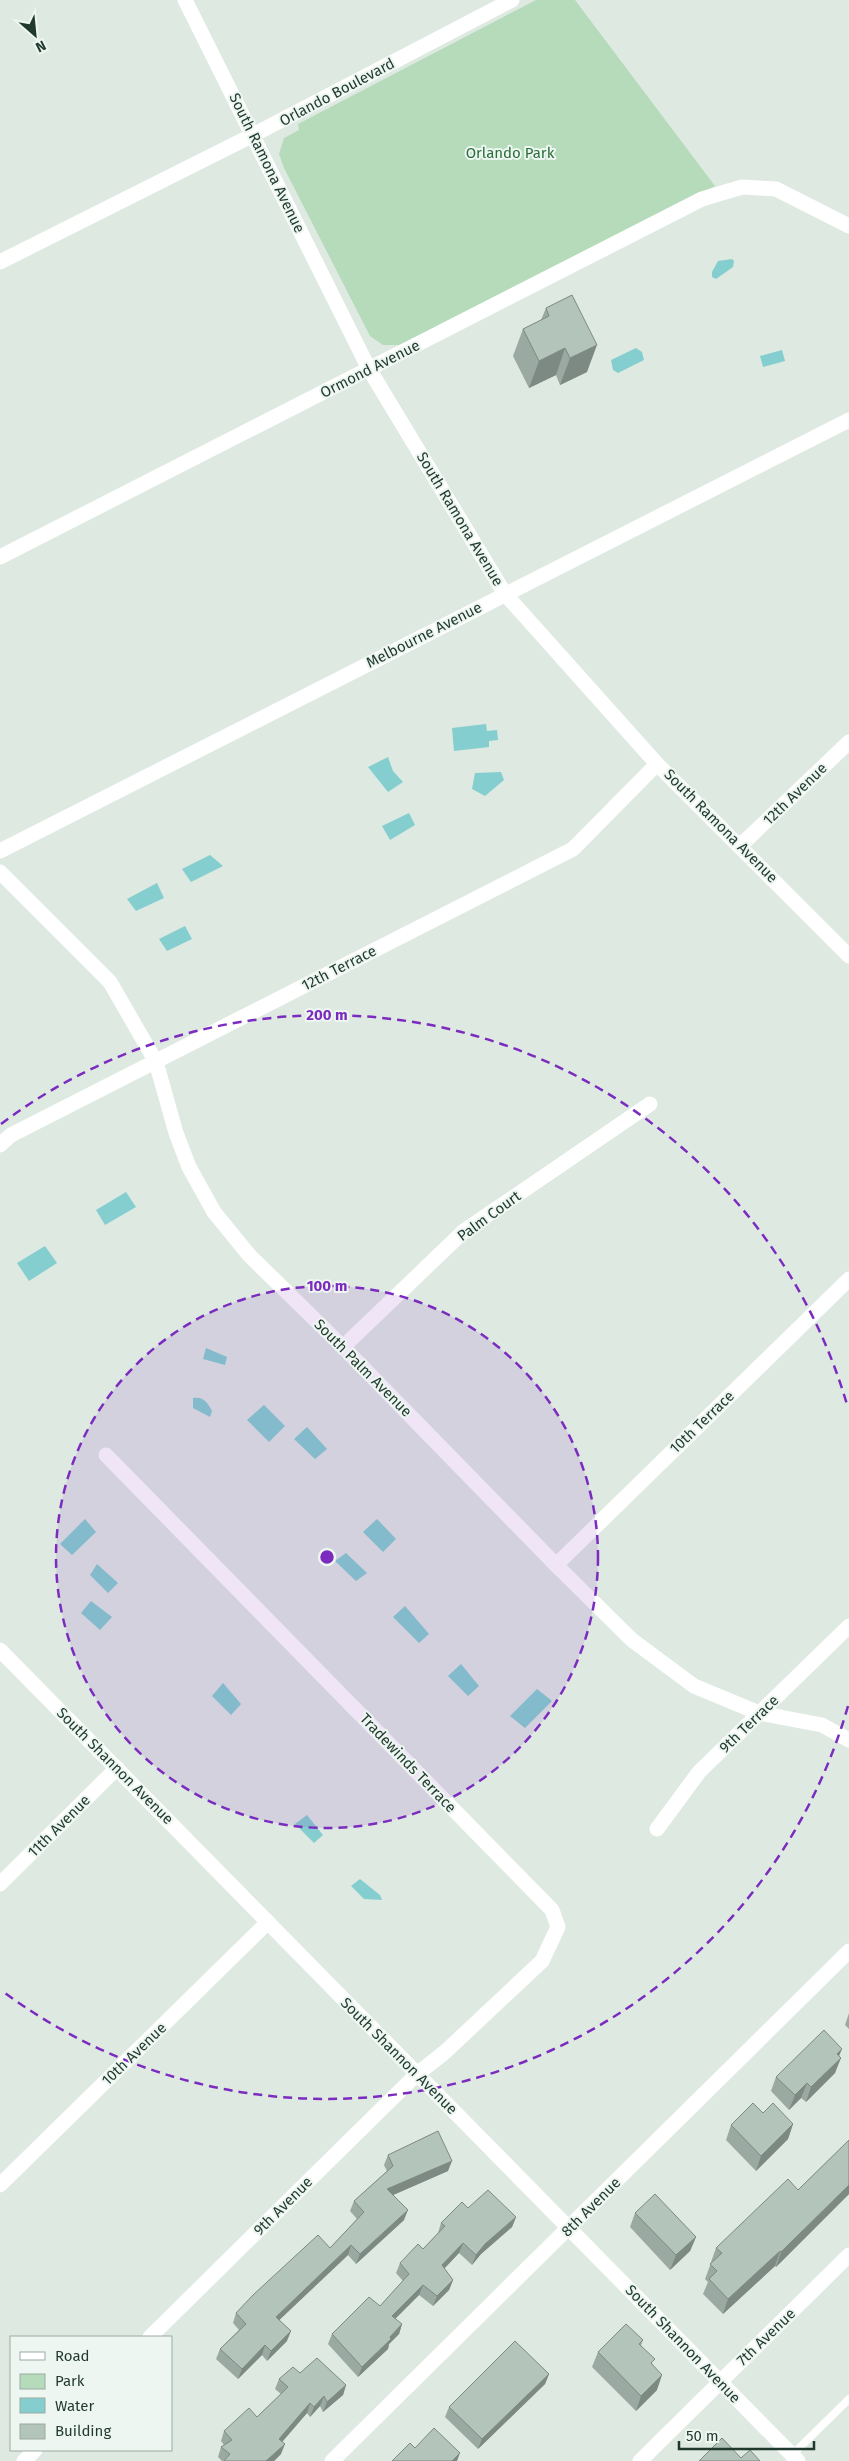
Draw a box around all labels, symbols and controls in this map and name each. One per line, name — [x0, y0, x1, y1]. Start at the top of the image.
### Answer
north arrow — [10, 10, 60, 60]
text: N — [33, 36, 49, 56]
street label: Orlando Boulevard — [276, 54, 398, 130]
street label: South Ramona Avenue — [225, 90, 309, 236]
park label: Orlando Park — [466, 144, 555, 162]
street label: Ormond Avenue — [317, 336, 423, 402]
street label: South Ramona Avenue — [413, 449, 507, 589]
street label: Melbourne Avenue — [363, 598, 485, 672]
street label: 12th Avenue — [759, 759, 831, 829]
street label: South Ramona Avenue — [660, 765, 782, 887]
street label: 12th Terrace — [299, 941, 379, 995]
text: 200 m — [306, 1006, 348, 1024]
street label: Palm Court — [454, 1187, 525, 1245]
text: 100 m — [307, 1277, 347, 1295]
street label: South Palm Avenue — [310, 1315, 416, 1421]
street label: 10th Terrace — [666, 1387, 738, 1457]
centre of rings — [318, 1548, 336, 1566]
street label: 9th Terrace — [716, 1691, 782, 1757]
street label: South Shannon Avenue — [53, 1704, 177, 1828]
street label: Tradewinds Terrace — [356, 1710, 460, 1816]
street label: 11th Avenue — [24, 1791, 94, 1861]
street label: South Shannon Avenue — [337, 1994, 461, 2118]
street label: 10th Avenue — [98, 2019, 170, 2089]
street label: 9th Avenue — [250, 2173, 316, 2239]
street label: 8th Avenue — [558, 2174, 624, 2240]
street label: South Shannon Avenue — [622, 2281, 744, 2407]
street label: 7th Avenue — [733, 2305, 799, 2369]
legend — [10, 2336, 172, 2451]
text: Road — [55, 2347, 90, 2365]
text: Park — [55, 2372, 85, 2390]
text: Water — [55, 2397, 94, 2415]
scale bar — [679, 2418, 814, 2450]
text: Building — [55, 2422, 111, 2440]
text: 50 m — [686, 2427, 719, 2445]

